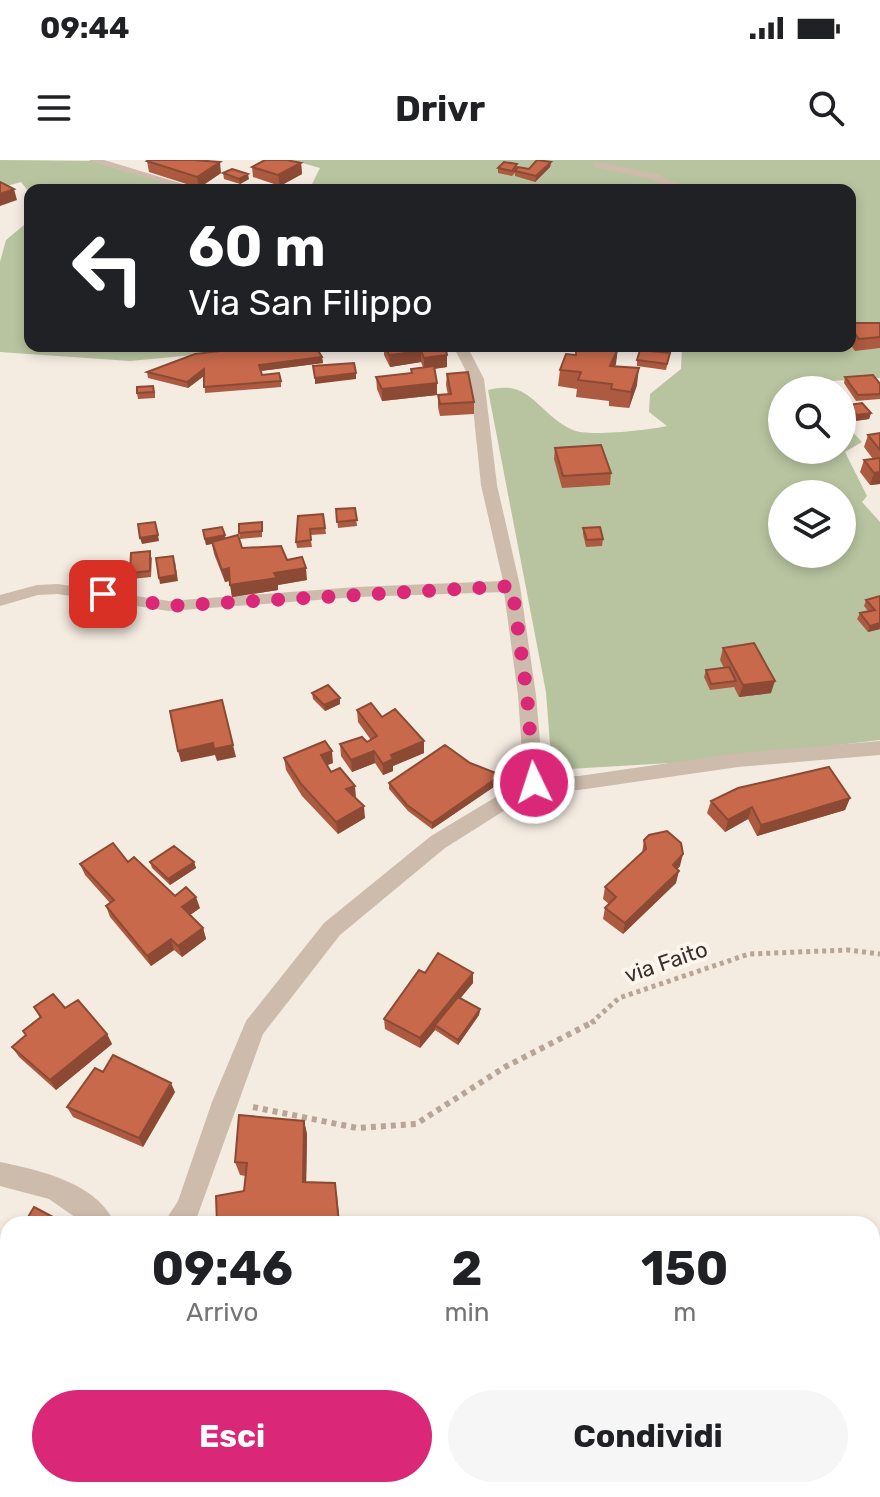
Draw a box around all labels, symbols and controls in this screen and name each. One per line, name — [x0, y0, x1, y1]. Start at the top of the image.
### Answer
text: 09:44 — [40, 10, 129, 46]
icon: menu — [32, 86, 76, 130]
icon: search — [804, 86, 848, 130]
text: Drivr — [395, 87, 485, 130]
text: 60 m — [188, 214, 326, 280]
icon: left — [56, 216, 160, 320]
text: Via San Filippo — [188, 281, 433, 324]
map controls — [768, 376, 856, 568]
button: search — [768, 376, 856, 464]
button: layers — [768, 480, 856, 568]
pin — [69, 560, 137, 628]
icon: arrive — [81, 572, 125, 616]
position arrow — [492, 741, 576, 825]
street label: via Faito — [621, 935, 711, 989]
text: 09:46 — [151, 1240, 293, 1297]
text: 2 — [451, 1240, 483, 1297]
text: 150 — [641, 1240, 729, 1297]
text: Arrivo — [186, 1297, 258, 1328]
text: min — [444, 1297, 490, 1328]
text: m — [673, 1297, 696, 1328]
button: Esci — [32, 1390, 432, 1482]
button: Condividi — [448, 1390, 848, 1482]

